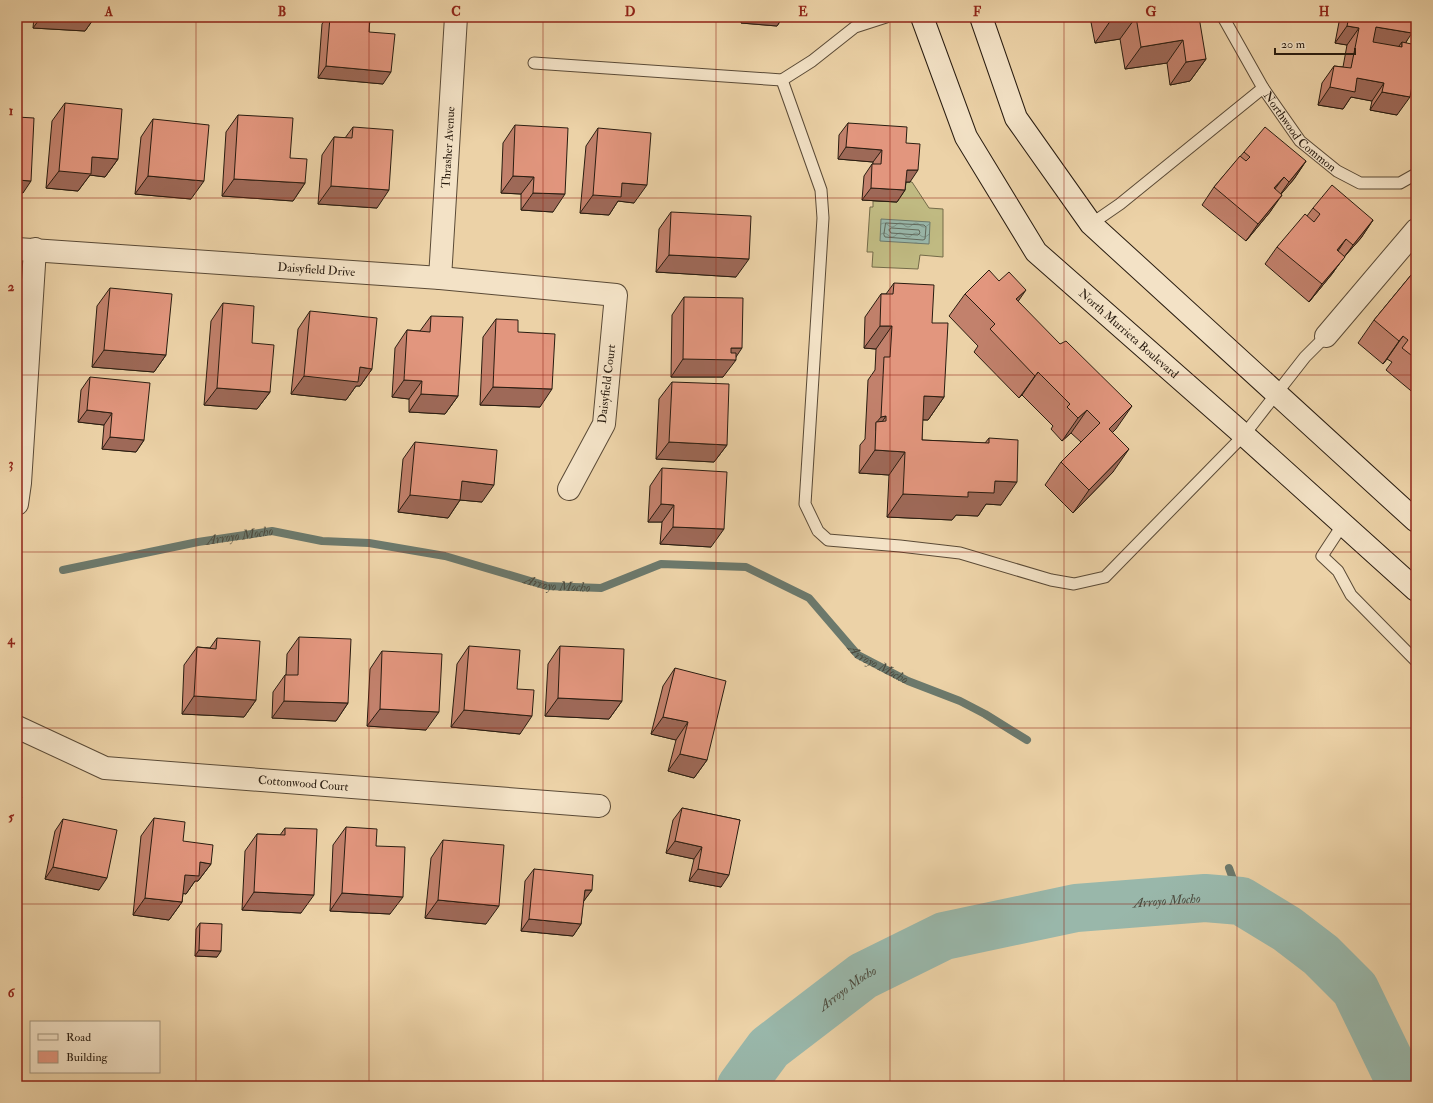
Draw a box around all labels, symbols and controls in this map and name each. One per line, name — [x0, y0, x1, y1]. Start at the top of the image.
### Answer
text: A — [104, 4, 114, 20]
text: B — [278, 4, 286, 20]
text: C — [451, 4, 461, 20]
text: D — [625, 4, 636, 20]
text: E — [798, 4, 808, 20]
text: F — [973, 4, 982, 20]
text: G — [1146, 4, 1157, 20]
text: H — [1319, 4, 1330, 20]
scale bar — [1275, 30, 1355, 56]
text: 20 m — [1281, 37, 1306, 52]
street label: Northwood Common — [1260, 89, 1339, 175]
text: 1 — [9, 103, 14, 119]
street label: Thrasher Avenue — [438, 106, 458, 189]
street label: Daisyfield Drive — [277, 259, 356, 280]
text: 2 — [8, 279, 15, 295]
street label: North Murrieta Boulevard — [1076, 286, 1182, 382]
street label: Daisyfield Court — [595, 344, 619, 424]
text: 3 — [9, 456, 14, 472]
water label: Arroyo Mocho — [203, 523, 275, 549]
water label: Arroyo Mocho — [520, 571, 591, 596]
text: 4 — [6, 632, 15, 648]
water label: Arroyo Mocho — [843, 639, 911, 688]
street label: Cottonwood Court — [258, 772, 349, 794]
text: 5 — [8, 809, 14, 825]
water label: Arroyo Mocho — [1131, 890, 1201, 912]
water label: Arroyo Mocho — [814, 962, 880, 1016]
text: 6 — [8, 985, 16, 1001]
legend — [30, 1021, 160, 1073]
text: Road — [66, 1030, 91, 1045]
text: Building — [66, 1050, 109, 1065]

